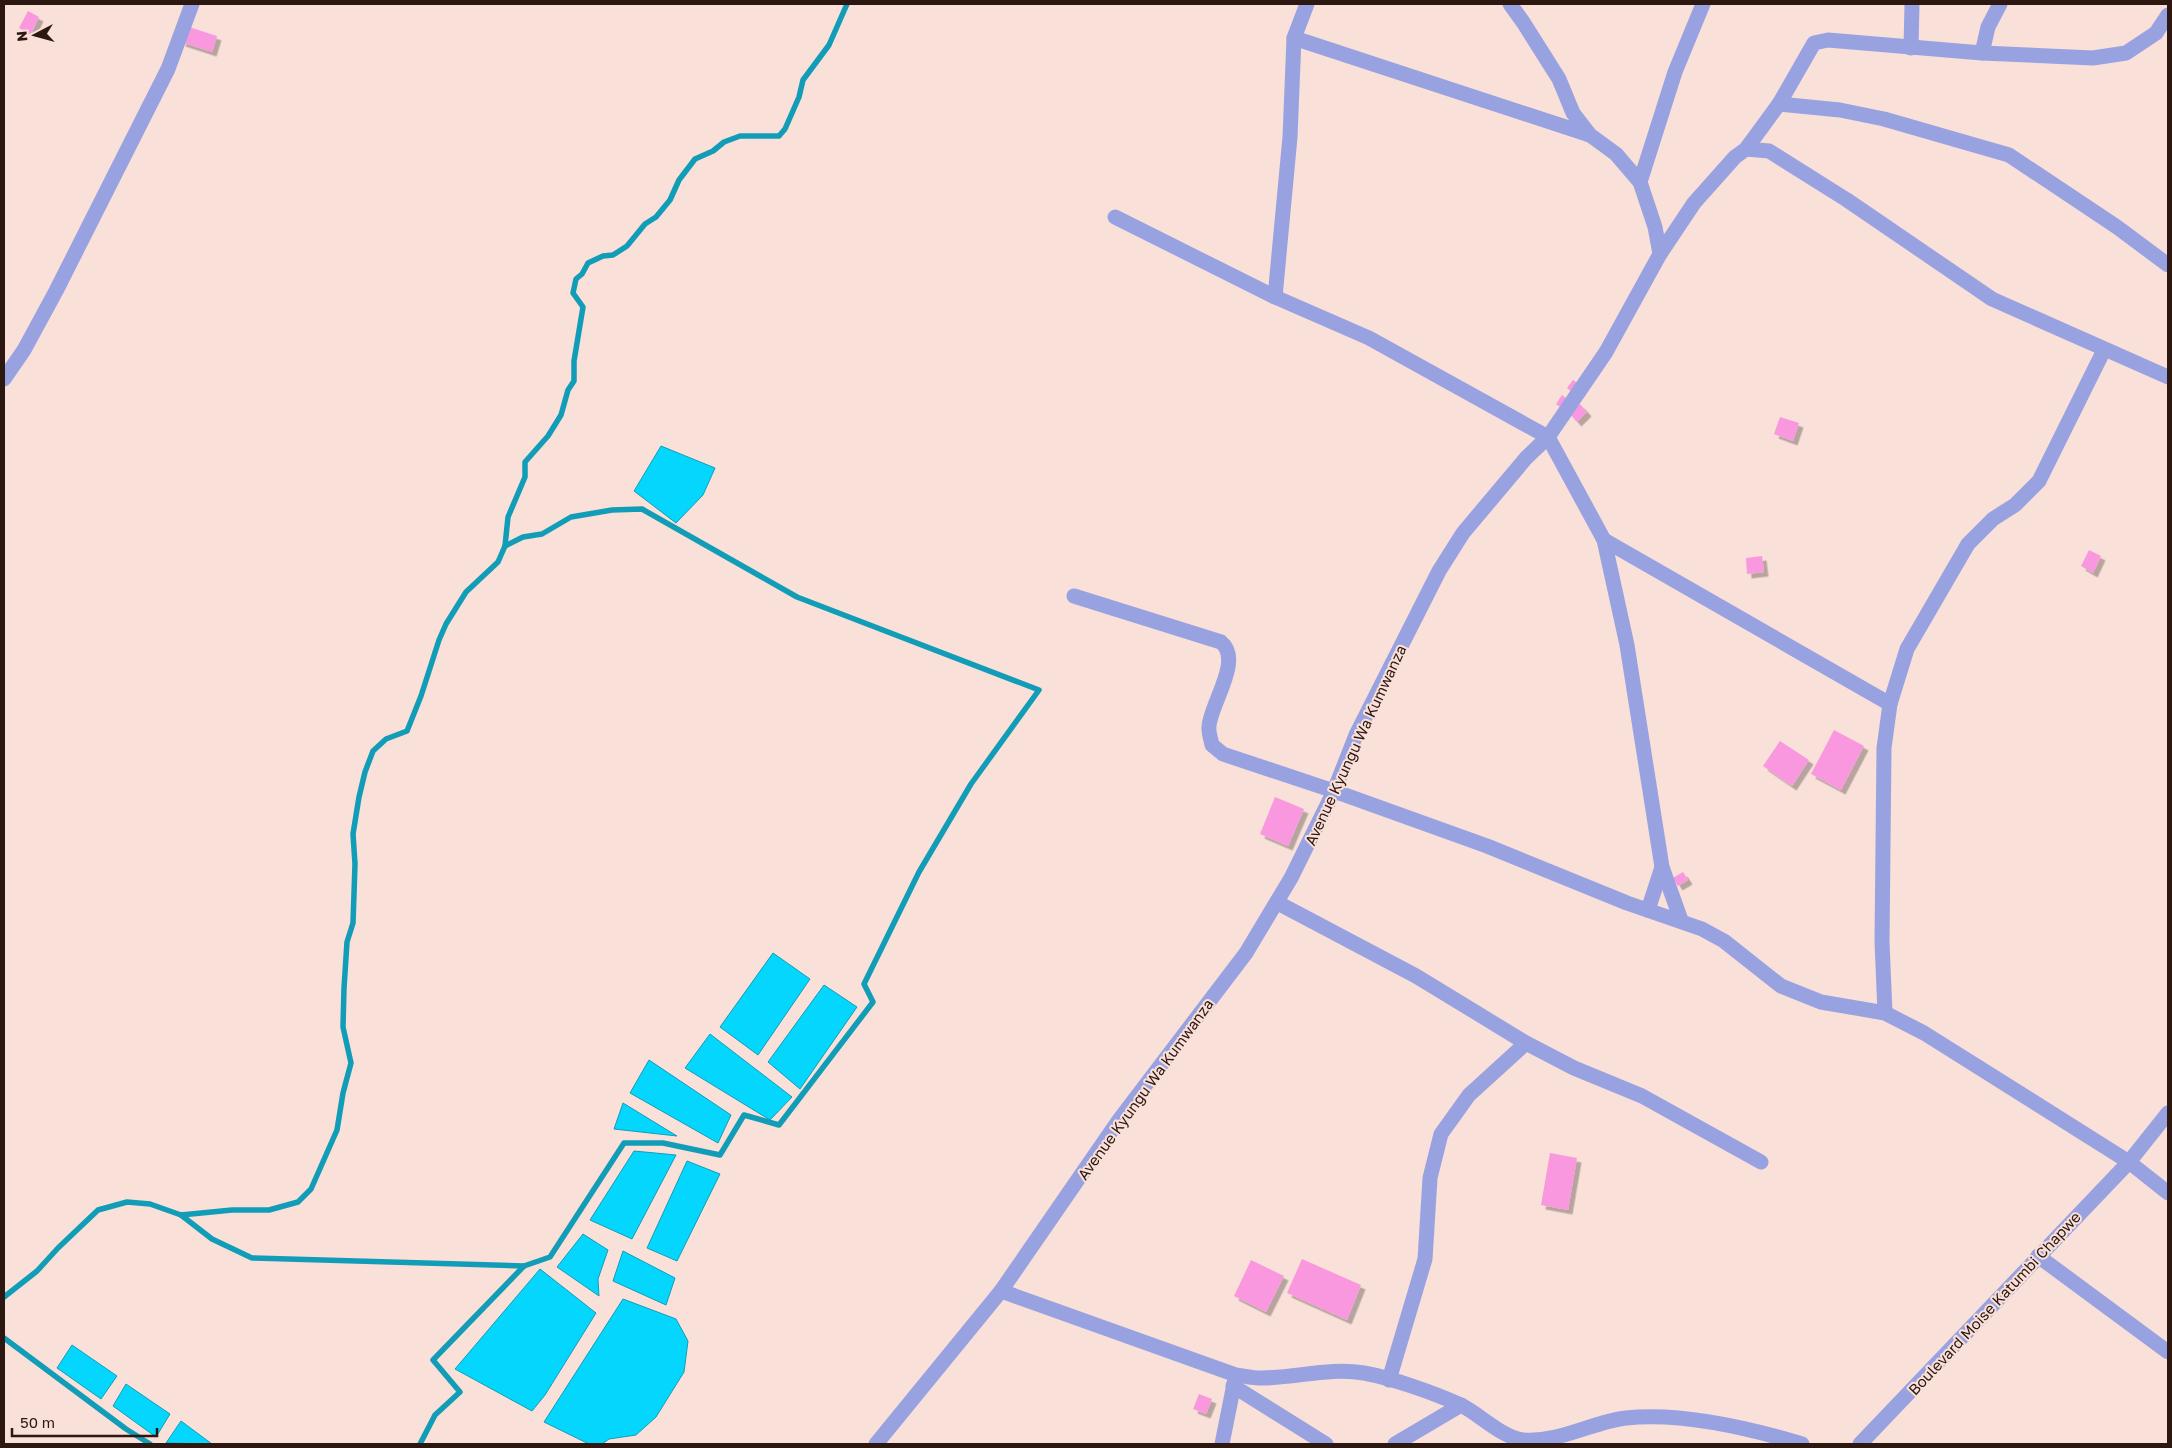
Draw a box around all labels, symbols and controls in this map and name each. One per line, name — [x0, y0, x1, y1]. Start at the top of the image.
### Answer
north arrow — [10, 10, 60, 60]
text: N — [13, 30, 31, 43]
street label: Avenue Kyungu Wa Kumwanza — [1301, 642, 1409, 848]
street label: Avenue Kyungu Wa Kumwanza — [1073, 995, 1217, 1183]
street label: Boulevard Moise Katumbi Chapwe — [1904, 1207, 2084, 1398]
scale bar — [12, 1406, 158, 1438]
text: 50 m — [20, 1413, 55, 1431]

